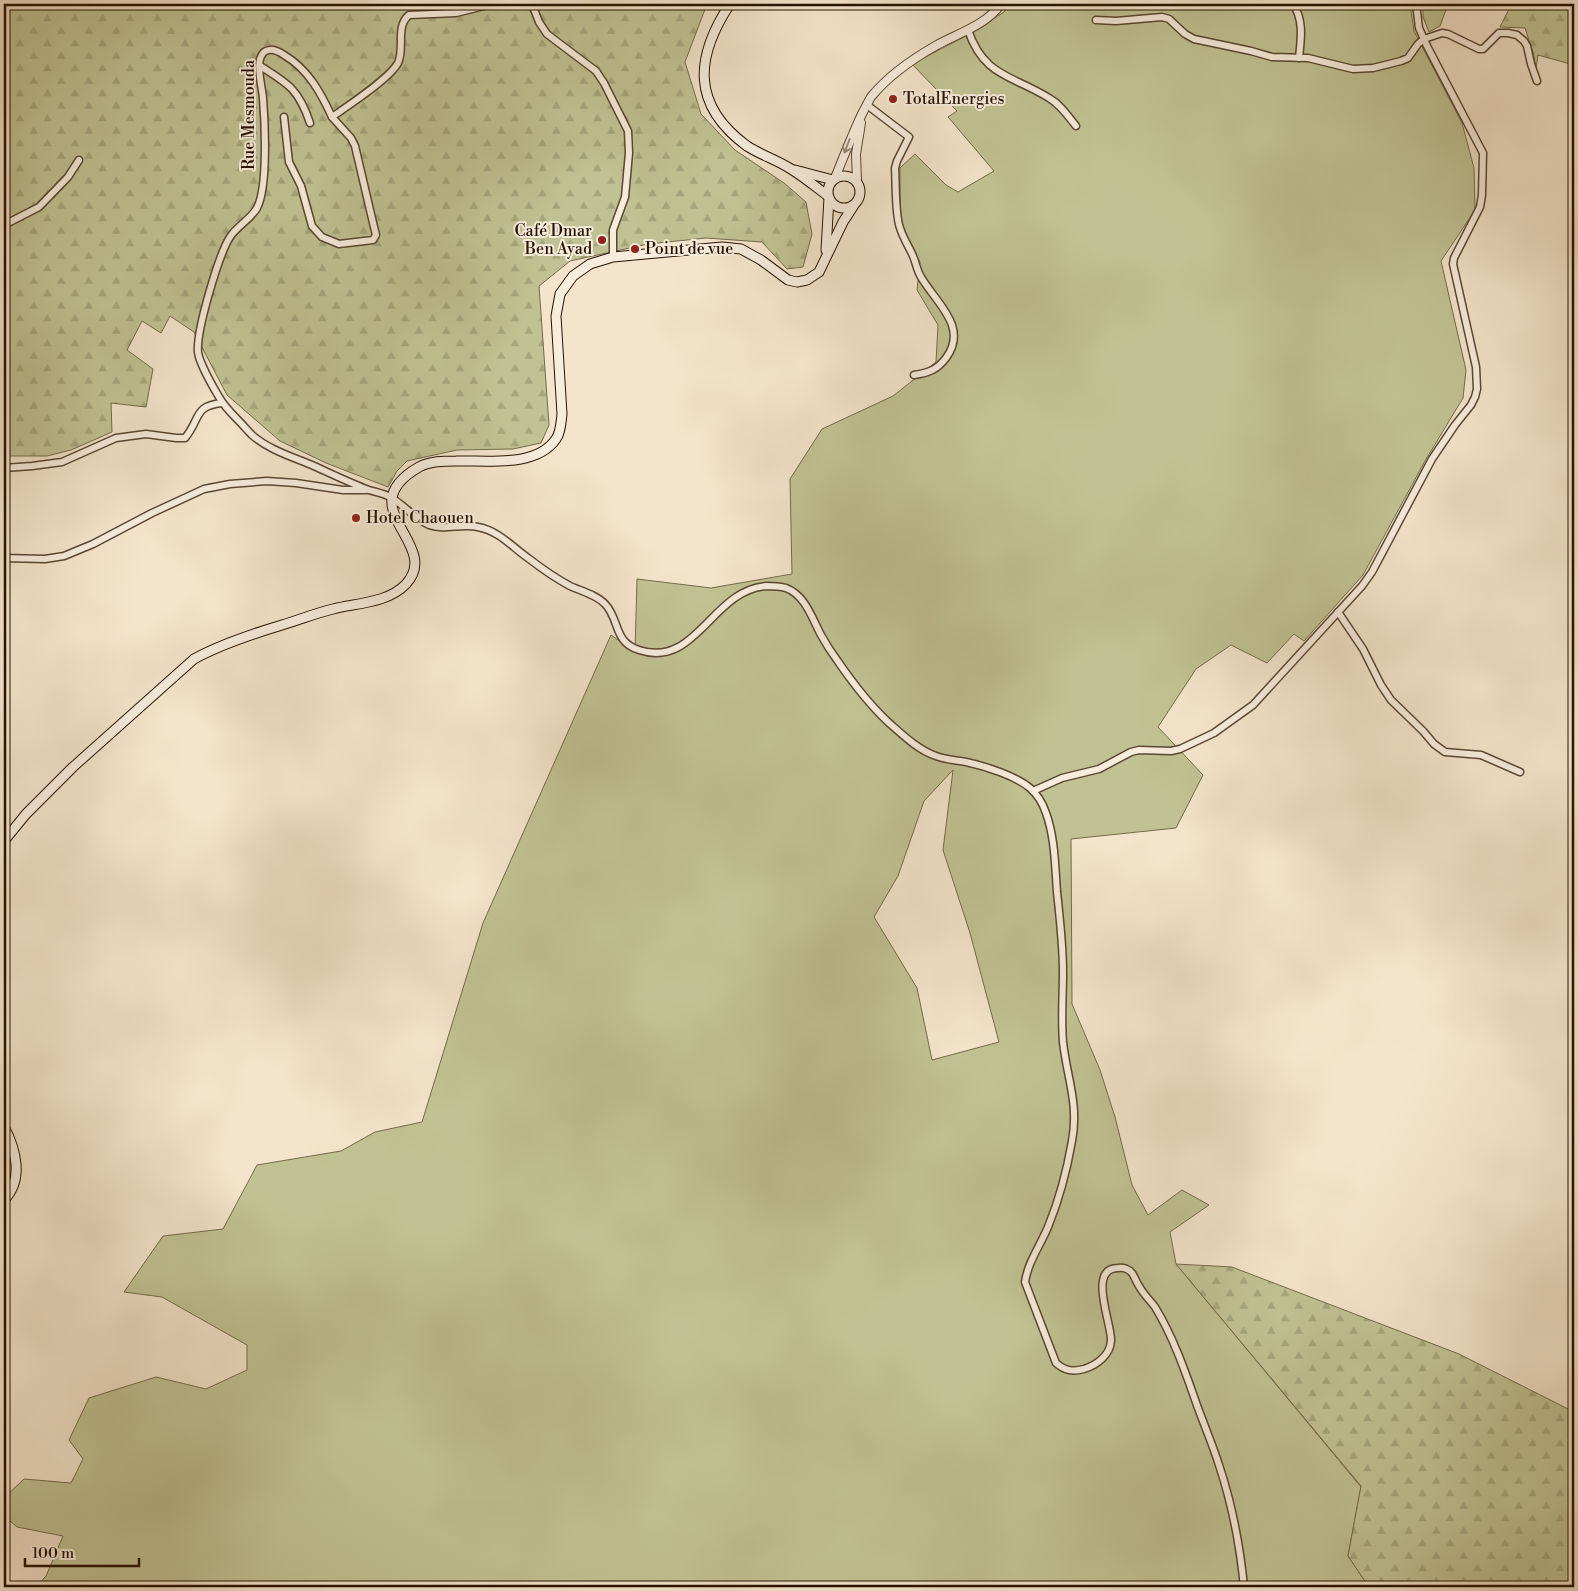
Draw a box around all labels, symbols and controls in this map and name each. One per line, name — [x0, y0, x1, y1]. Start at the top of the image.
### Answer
street label: Rue Mesmouda — [239, 59, 259, 170]
place label: TotalEnergies — [903, 89, 1005, 109]
marker: TotalEnergies — [887, 93, 899, 105]
one-way arrow — [842, 138, 851, 153]
place label: Café Dmar Ben Ayad — [515, 221, 592, 259]
marker: Café Dmar Ben Ayad — [596, 234, 608, 246]
place label: Point de vue — [645, 239, 733, 259]
marker: Point de vue — [629, 243, 641, 255]
place label: Hotel Chaouen — [366, 508, 474, 528]
marker: Hotel Chaouen — [350, 512, 362, 524]
scale bar — [25, 1536, 139, 1568]
text: 100 m — [32, 1544, 74, 1563]

